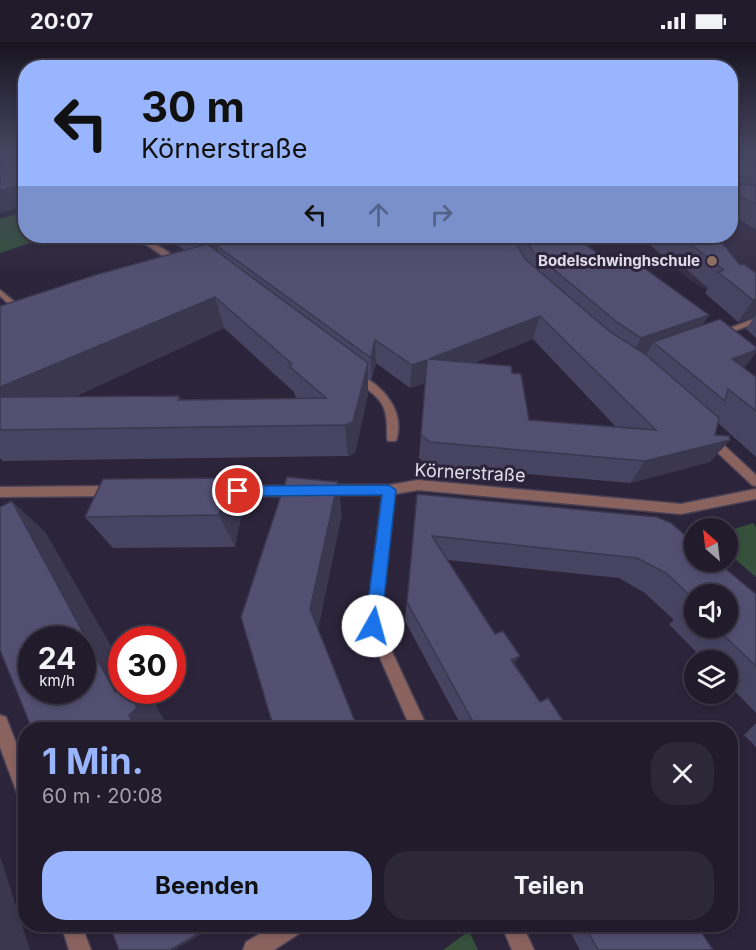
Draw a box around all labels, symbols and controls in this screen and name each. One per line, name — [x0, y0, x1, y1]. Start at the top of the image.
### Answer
text: 20:07 — [30, 8, 93, 34]
text: 30 m — [141, 81, 245, 132]
icon: left — [42, 84, 120, 162]
text: Körnerstraße — [141, 132, 308, 165]
icon: left — [299, 198, 332, 231]
icon: ahead — [362, 198, 395, 231]
icon: right — [425, 198, 458, 231]
place label: Bodelschwinghschule — [538, 251, 700, 270]
marker: Bodelschwinghschule — [705, 254, 719, 268]
street label: Körnerstraße — [414, 459, 526, 486]
pin — [212, 465, 263, 516]
icon: arrive — [221, 474, 254, 507]
north arrow — [684, 518, 738, 572]
map controls — [684, 518, 738, 704]
button: sound — [684, 584, 738, 638]
position arrow — [341, 594, 405, 658]
speed limit sign: 30 — [108, 626, 186, 704]
text: 24 — [38, 640, 76, 676]
button: layers — [684, 650, 738, 704]
text: km/h — [39, 671, 75, 690]
text: 1 Min. — [42, 739, 144, 783]
button: close — [651, 742, 714, 805]
text: 60 m · 20:08 — [42, 784, 163, 808]
button: Beenden — [42, 851, 372, 920]
button: Teilen — [384, 851, 714, 920]

